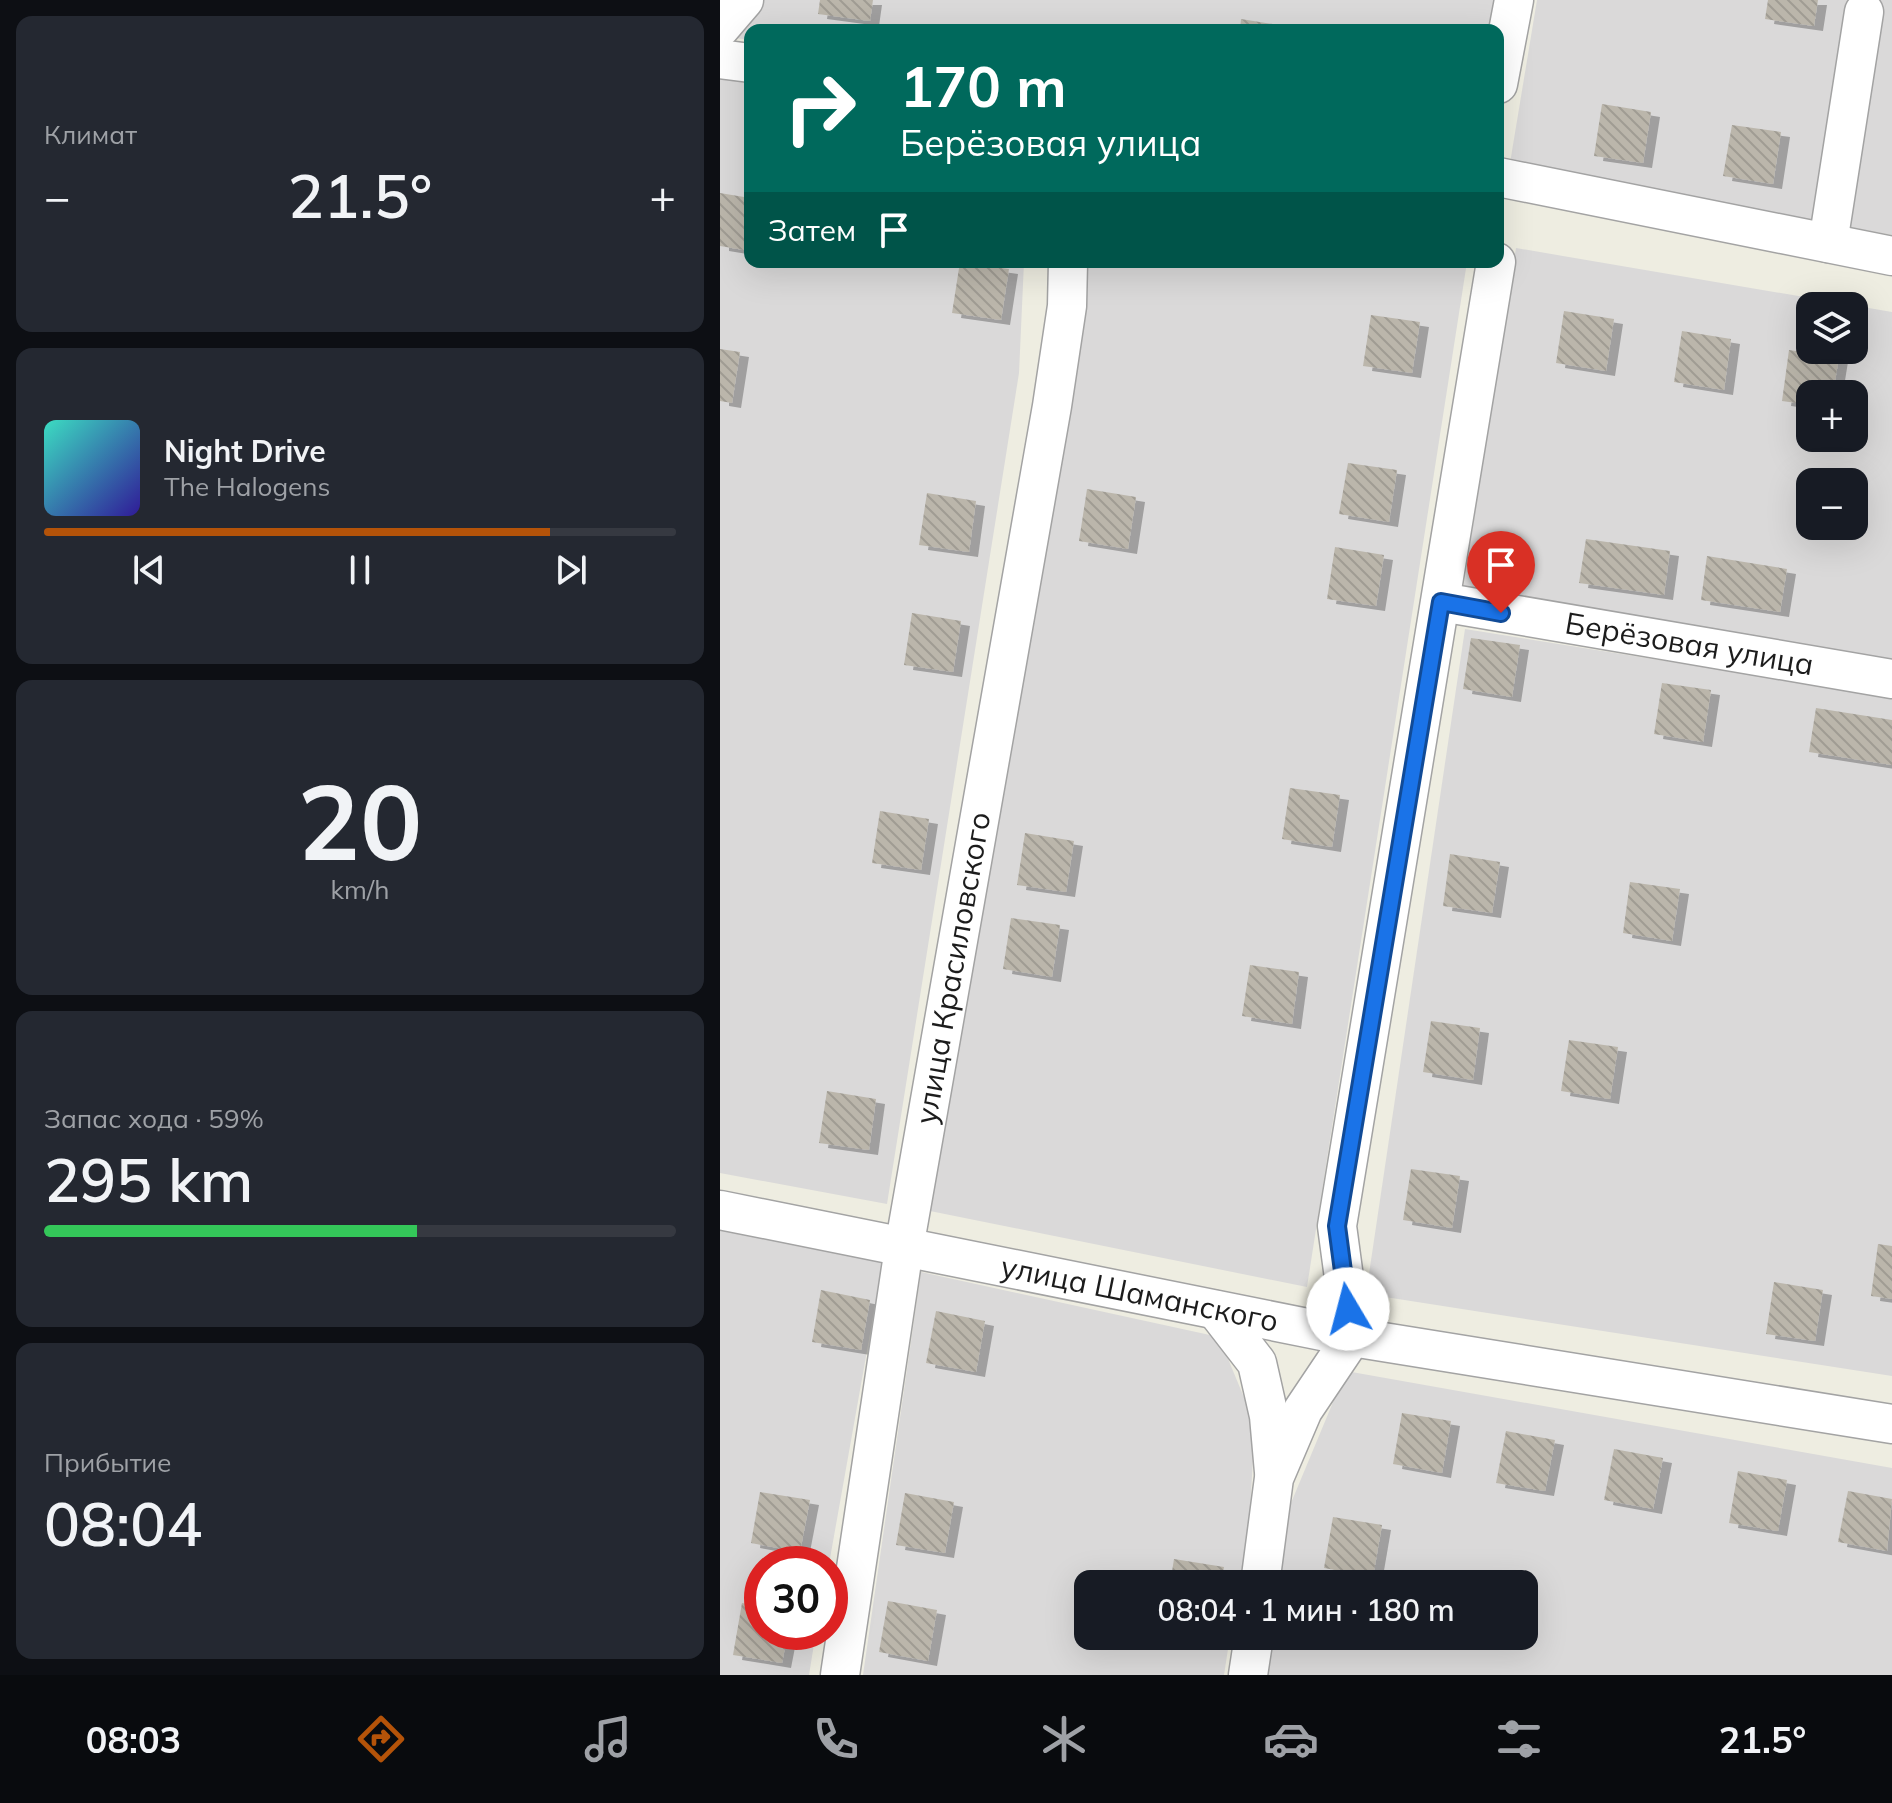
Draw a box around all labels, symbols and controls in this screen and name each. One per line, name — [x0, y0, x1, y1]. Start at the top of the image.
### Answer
text: 170 m — [900, 51, 1067, 121]
icon: right — [768, 56, 872, 160]
text: Климат — [44, 118, 137, 151]
text: Берёзовая улица — [900, 120, 1202, 165]
text: 21.5° — [288, 158, 432, 233]
text: − — [44, 169, 70, 224]
text: + — [650, 169, 676, 224]
icon: arrive — [872, 208, 916, 252]
text: Затем — [768, 211, 856, 249]
map controls — [1796, 292, 1868, 540]
button: layers — [1796, 292, 1868, 364]
button: + — [1796, 380, 1868, 452]
text: Night Drive — [164, 432, 326, 470]
button: − — [1796, 468, 1868, 540]
text: The Halogens — [164, 470, 330, 503]
pin — [1467, 531, 1535, 613]
icon: arrive — [1479, 543, 1523, 587]
icon: previous — [127, 548, 171, 592]
icon: pause — [338, 548, 382, 592]
icon: next — [549, 548, 593, 592]
street label: Берёзовая улица — [1562, 604, 1817, 683]
text: 20 — [298, 755, 422, 886]
street label: улица Красиловского — [906, 809, 998, 1127]
text: km/h — [331, 873, 389, 906]
text: Запас хода · 59% — [44, 1102, 264, 1135]
text: 295 km — [44, 1142, 253, 1217]
street label: улица Шаманского — [998, 1247, 1282, 1340]
position arrow — [1306, 1267, 1390, 1351]
text: Прибытие — [44, 1446, 171, 1479]
text: 08:04 — [44, 1486, 202, 1561]
speed limit sign: 30 — [744, 1546, 848, 1650]
text: 08:04 · 1 мин · 180 m — [1157, 1591, 1455, 1629]
icon: directions — [353, 1711, 409, 1767]
icon: music — [580, 1711, 636, 1767]
icon: phone — [808, 1711, 864, 1767]
icon: climate — [1036, 1711, 1092, 1767]
icon: car — [1263, 1711, 1319, 1767]
icon: filters — [1491, 1711, 1547, 1767]
text: 08:03 — [86, 1717, 181, 1762]
text: 21.5° — [1719, 1717, 1806, 1762]

